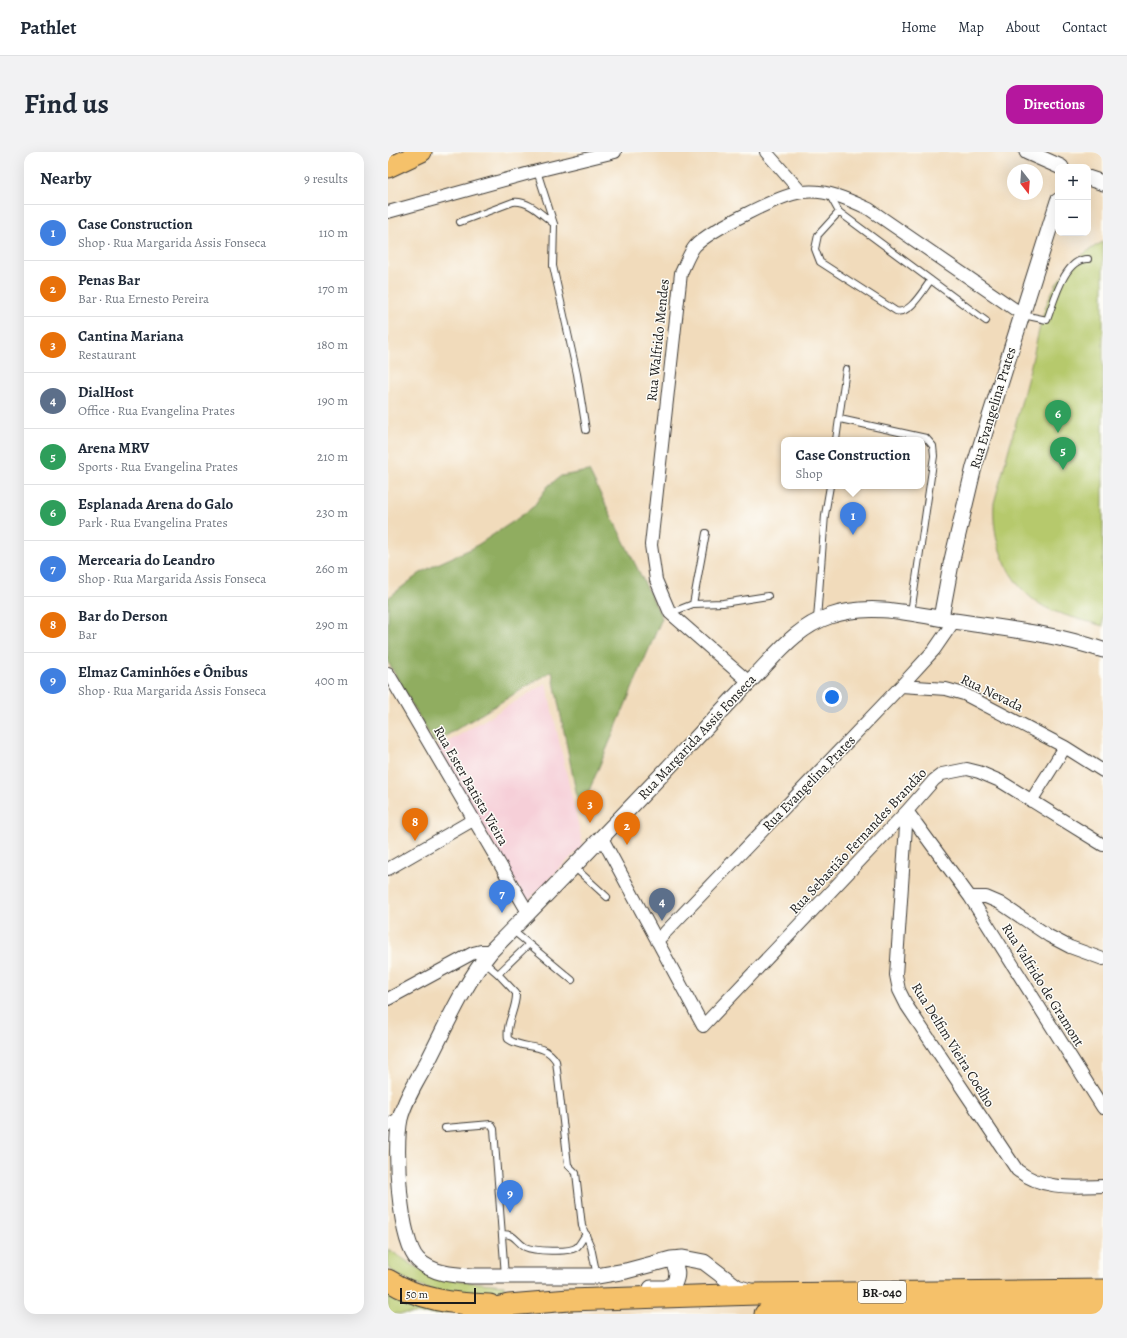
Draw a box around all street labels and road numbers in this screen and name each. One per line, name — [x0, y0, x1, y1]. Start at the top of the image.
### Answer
street label: Rua Walfrido Mendes — [642, 278, 674, 402]
street label: Rua Evangelina Prates — [965, 345, 1021, 471]
street label: Rua Margarida Assis Fonseca — [634, 670, 761, 804]
street label: Rua Nevada — [957, 670, 1027, 717]
street label: Rua Ester Batista Vieira — [429, 723, 513, 850]
street label: Rua Evangelina Prates — [758, 731, 860, 835]
street label: Rua Sebastião Fernandes Brandão — [785, 764, 931, 918]
street label: Rua Valfrido de Gramont — [997, 920, 1089, 1050]
street label: Rua Delfim Vieira Coelho — [907, 979, 999, 1111]
road number: BR-040 — [858, 1281, 906, 1303]

